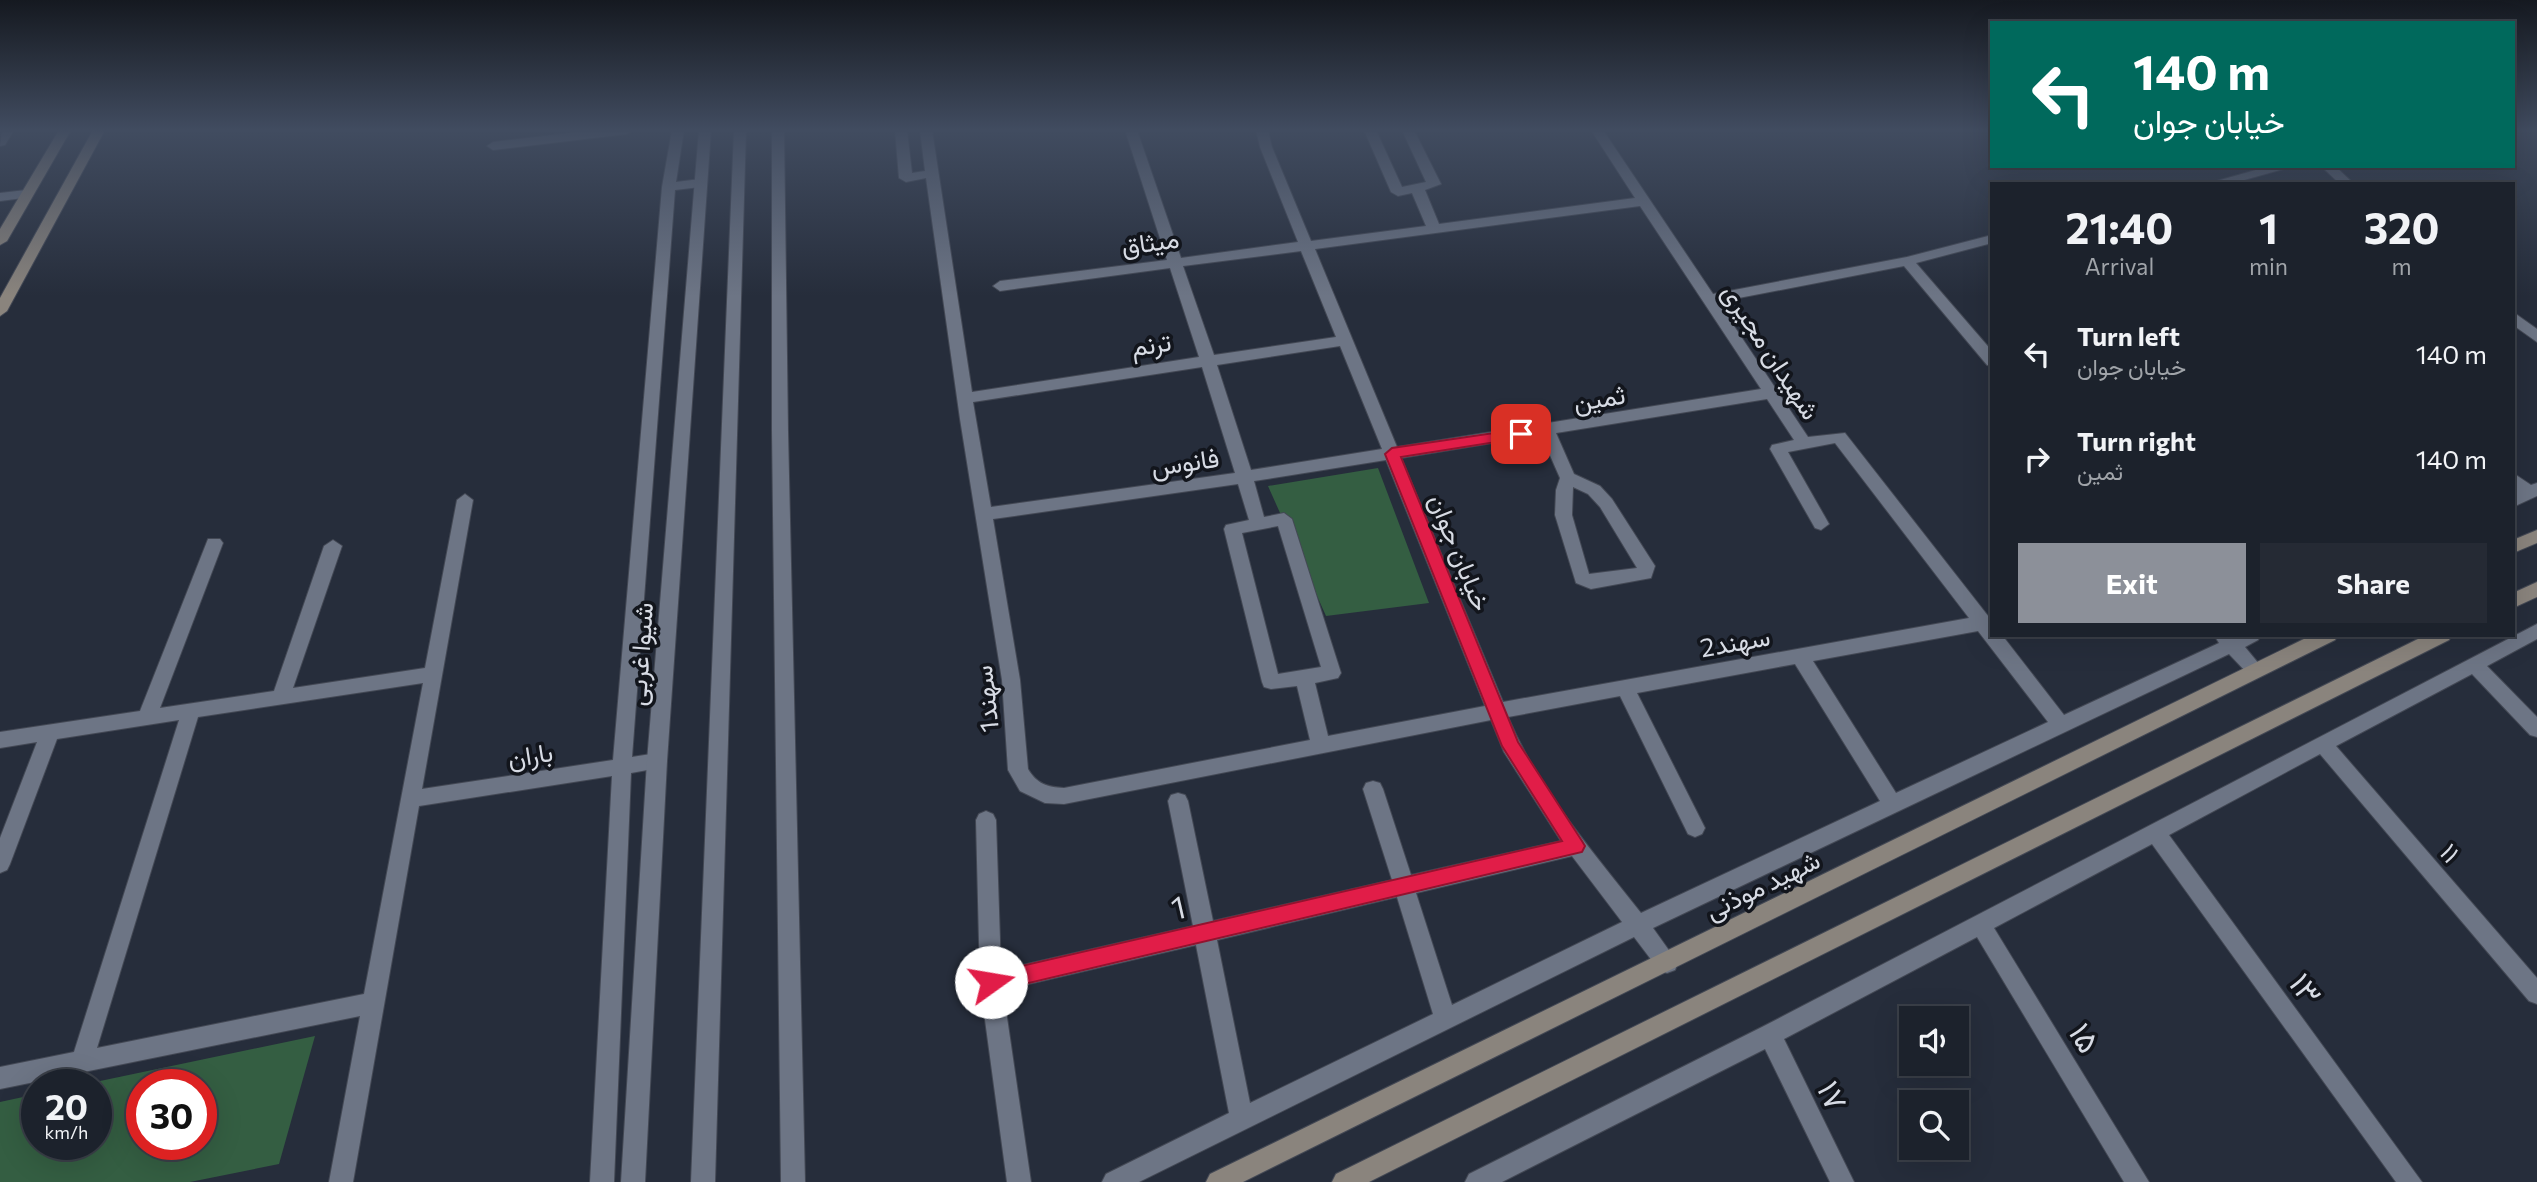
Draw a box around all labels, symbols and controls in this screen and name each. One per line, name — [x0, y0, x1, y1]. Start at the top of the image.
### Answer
text: 140 m — [2133, 40, 2270, 100]
icon: left — [2018, 49, 2109, 140]
text: خیابان جوان — [2133, 100, 2285, 140]
text: 21:40 — [2066, 201, 2173, 253]
text: 1 — [2259, 201, 2278, 253]
text: 320 — [2364, 201, 2439, 253]
street label: میثاق — [1119, 222, 1181, 261]
text: Arrival — [2085, 252, 2154, 280]
text: min — [2249, 252, 2288, 280]
text: m — [2391, 252, 2412, 280]
street label: شهیدان مجیری — [1715, 277, 1827, 426]
text: Turn left — [2077, 320, 2180, 351]
street label: ترنم — [1129, 325, 1174, 364]
icon: left — [2018, 335, 2056, 373]
text: 140 m — [2416, 338, 2487, 369]
text: خیابان جوان — [2077, 352, 2186, 380]
street label: ثمین — [1571, 378, 1627, 418]
pin — [1491, 404, 1551, 464]
icon: arrive — [1502, 415, 1540, 453]
text: Turn right — [2077, 425, 2196, 456]
icon: right — [2018, 440, 2056, 478]
street label: فانوس — [1149, 441, 1221, 483]
text: 140 m — [2416, 443, 2487, 474]
text: ثمین — [2077, 457, 2123, 485]
street label: خیابان جوان — [1422, 489, 1498, 616]
button: Exit — [2018, 543, 2246, 623]
button: Share — [2260, 543, 2487, 623]
street label: شیوا غربی — [620, 601, 660, 707]
street label: 2سهند — [1698, 620, 1773, 664]
street label: 1سهند — [966, 664, 1006, 734]
street label: باران — [505, 735, 555, 775]
street label: ۱۱ — [2434, 836, 2468, 868]
street label: شهید موذنی — [1700, 843, 1825, 927]
street label: 1 — [1167, 885, 1189, 927]
position arrow — [954, 945, 1028, 1019]
street label: ۱۳ — [2282, 964, 2332, 1012]
map controls — [1899, 1006, 1969, 1160]
button: sound — [1899, 1006, 1969, 1076]
street label: ۱۵ — [2062, 1015, 2110, 1059]
speed limit sign: 30 — [126, 1069, 217, 1160]
street label: ۱۷ — [1810, 1074, 1858, 1116]
text: 20 — [45, 1084, 88, 1127]
button: search — [1899, 1090, 1969, 1160]
text: km/h — [45, 1121, 88, 1143]

